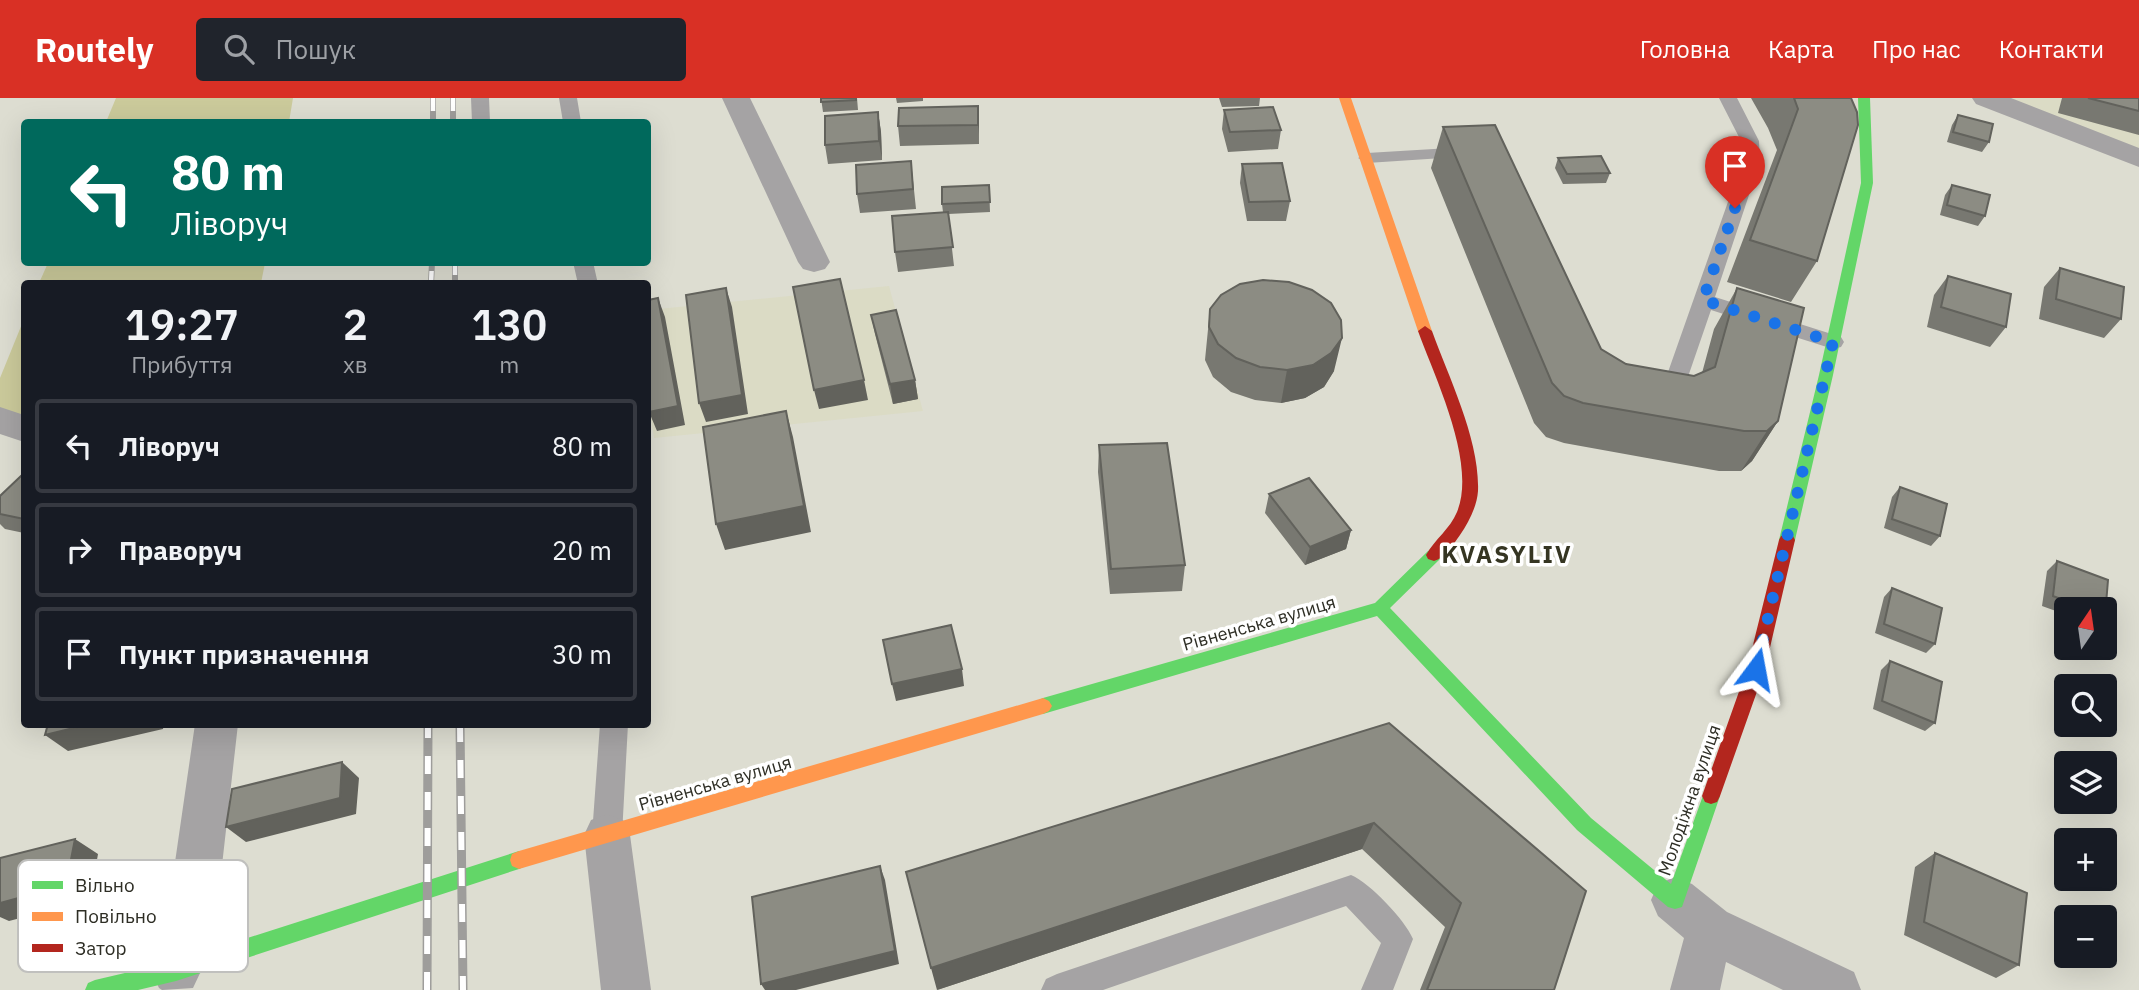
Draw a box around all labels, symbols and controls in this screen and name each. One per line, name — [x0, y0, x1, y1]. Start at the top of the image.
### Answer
search box — [196, 18, 686, 81]
text: Routely — [35, 28, 154, 71]
icon: search — [220, 30, 258, 68]
text: Пошук — [276, 32, 356, 66]
text: Головна — [1640, 33, 1730, 65]
text: Карта — [1768, 33, 1834, 65]
text: Про нас — [1872, 33, 1961, 65]
text: Контакти — [1999, 33, 2104, 65]
pin — [1705, 136, 1765, 208]
text: 80 m — [171, 140, 285, 203]
icon: left — [56, 147, 147, 238]
icon: arrive — [1716, 147, 1754, 185]
text: Ліворуч — [171, 202, 288, 244]
text: 19:27 — [125, 297, 239, 352]
text: 2 — [343, 297, 368, 352]
text: 130 — [472, 297, 547, 352]
text: Прибуття — [131, 349, 233, 379]
text: хв — [343, 349, 368, 379]
text: m — [499, 349, 519, 379]
icon: left — [60, 427, 98, 465]
text: Ліворуч — [119, 429, 220, 463]
text: 80 m — [552, 429, 612, 463]
icon: right — [60, 531, 98, 569]
text: Праворуч — [119, 533, 242, 567]
text: 20 m — [552, 533, 612, 567]
district label: KVASYLIV — [1441, 538, 1573, 570]
street label: Рівненська вулиця — [1180, 590, 1338, 656]
north arrow — [2054, 597, 2118, 660]
map controls — [2054, 597, 2117, 968]
position arrow — [1719, 632, 1793, 706]
icon: arrive — [60, 635, 98, 673]
text: Пункт призначення — [119, 637, 369, 671]
text: 30 m — [552, 637, 612, 671]
button: search — [2054, 674, 2117, 737]
street label: Молодіжна вулиця — [1652, 721, 1726, 879]
street label: Рівненська вулиця — [636, 750, 794, 816]
button: layers — [2054, 751, 2117, 814]
button: + — [2054, 828, 2117, 891]
legend — [18, 860, 248, 972]
text: Вільно — [75, 873, 135, 897]
text: Повільно — [75, 904, 157, 928]
button: − — [2054, 905, 2117, 968]
text: Затор — [75, 936, 126, 960]

